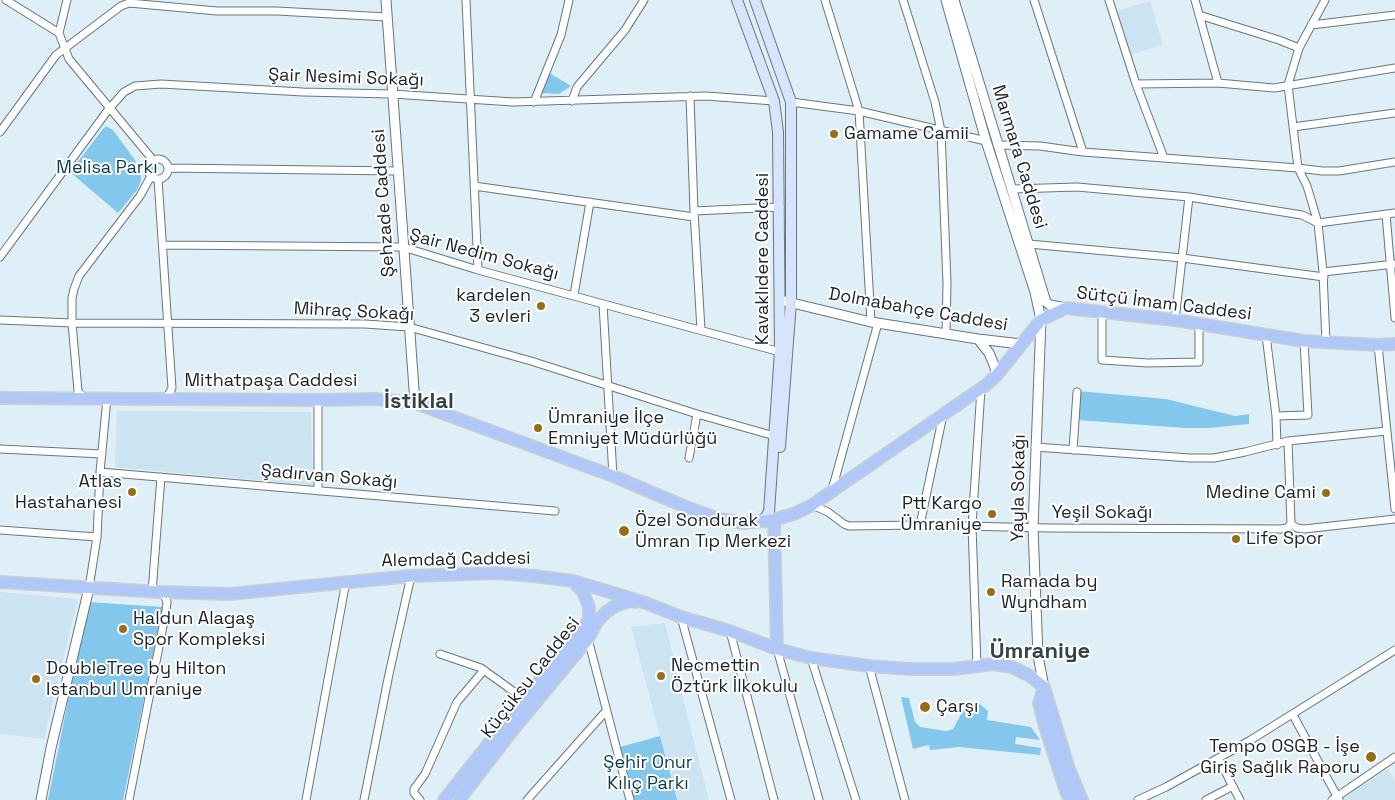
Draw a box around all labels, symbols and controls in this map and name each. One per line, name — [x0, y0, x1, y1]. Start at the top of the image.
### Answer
street label: Şair Nesimi Sokağı — [268, 64, 424, 92]
street label: Marmara Caddesi — [987, 82, 1051, 232]
place label: Gamame Camii — [844, 123, 969, 145]
street label: Şehzade Caddesi — [368, 128, 400, 278]
marker: Gamame Camii — [828, 128, 840, 140]
park label: Melisa Parkı — [56, 157, 158, 179]
street label: Kavaklıdere Caddesi — [752, 173, 774, 345]
street label: Şair Nedim Sokağı — [407, 225, 561, 285]
street label: Sütçü İmam Caddesi — [1075, 283, 1253, 325]
street label: Dolmabahçe Caddesi — [827, 284, 1009, 336]
place label: kardelen 3 evleri — [456, 285, 531, 328]
street label: Mihraç Sokağı — [293, 298, 415, 326]
marker: kardelen 3 evleri — [535, 300, 547, 312]
street label: Mithatpaşa Caddesi — [184, 370, 358, 392]
district label: İstiklal — [384, 389, 454, 415]
place label: Ümraniye İlçe Emniyet Müdürlüğü — [548, 407, 717, 449]
marker: Ümraniye İlçe Emniyet Müdürlüğü — [532, 422, 544, 434]
street label: Yayla Sokağı — [1007, 434, 1031, 542]
street label: Şadırvan Sokağı — [260, 460, 398, 494]
place label: Atlas Hastahanesi — [15, 471, 122, 514]
place label: Medine Cami — [1206, 482, 1316, 504]
marker: Atlas Hastahanesi — [126, 486, 138, 498]
marker: Medine Cami — [1320, 487, 1332, 499]
place label: Ptt Kargo Ümraniye — [901, 493, 982, 536]
street label: Yeşil Sokağı — [1052, 502, 1152, 524]
marker: Ptt Kargo Ümraniye — [986, 508, 998, 520]
place label: Özel Sondurak Ümran Tıp Merkezi — [635, 510, 791, 552]
marker: Özel Sondurak Ümran Tıp Merkezi — [617, 524, 631, 538]
place label: Life Spor — [1246, 528, 1324, 550]
marker: Life Spor — [1230, 533, 1242, 545]
street label: Alemdağ Caddesi — [381, 548, 531, 572]
place label: Ramada by Wyndham — [1001, 571, 1097, 614]
marker: Ramada by Wyndham — [985, 586, 997, 598]
place label: Haldun Alagaş Spor Kompleksi — [133, 608, 265, 650]
street label: Küçüksu Caddesi — [477, 613, 585, 743]
marker: Haldun Alagaş Spor Kompleksi — [117, 623, 129, 635]
district label: Ümraniye — [990, 639, 1090, 665]
place label: Necmettin Öztürk İlkokulu — [671, 655, 798, 698]
place label: DoubleTree by Hilton Istanbul Umraniye — [46, 658, 226, 701]
marker: Necmettin Öztürk İlkokulu — [655, 670, 667, 682]
marker: DoubleTree by Hilton Istanbul Umraniye — [30, 673, 42, 685]
place label: Çarşı — [936, 696, 978, 718]
marker: Çarşı — [918, 700, 932, 714]
place label: Tempo OSGB - İşe Giriş Sağlık Raporu — [1200, 736, 1360, 779]
marker: Tempo OSGB - İşe Giriş Sağlık Raporu — [1364, 750, 1378, 764]
park label: Şehir Onur Kılıç Parkı — [603, 752, 693, 794]

